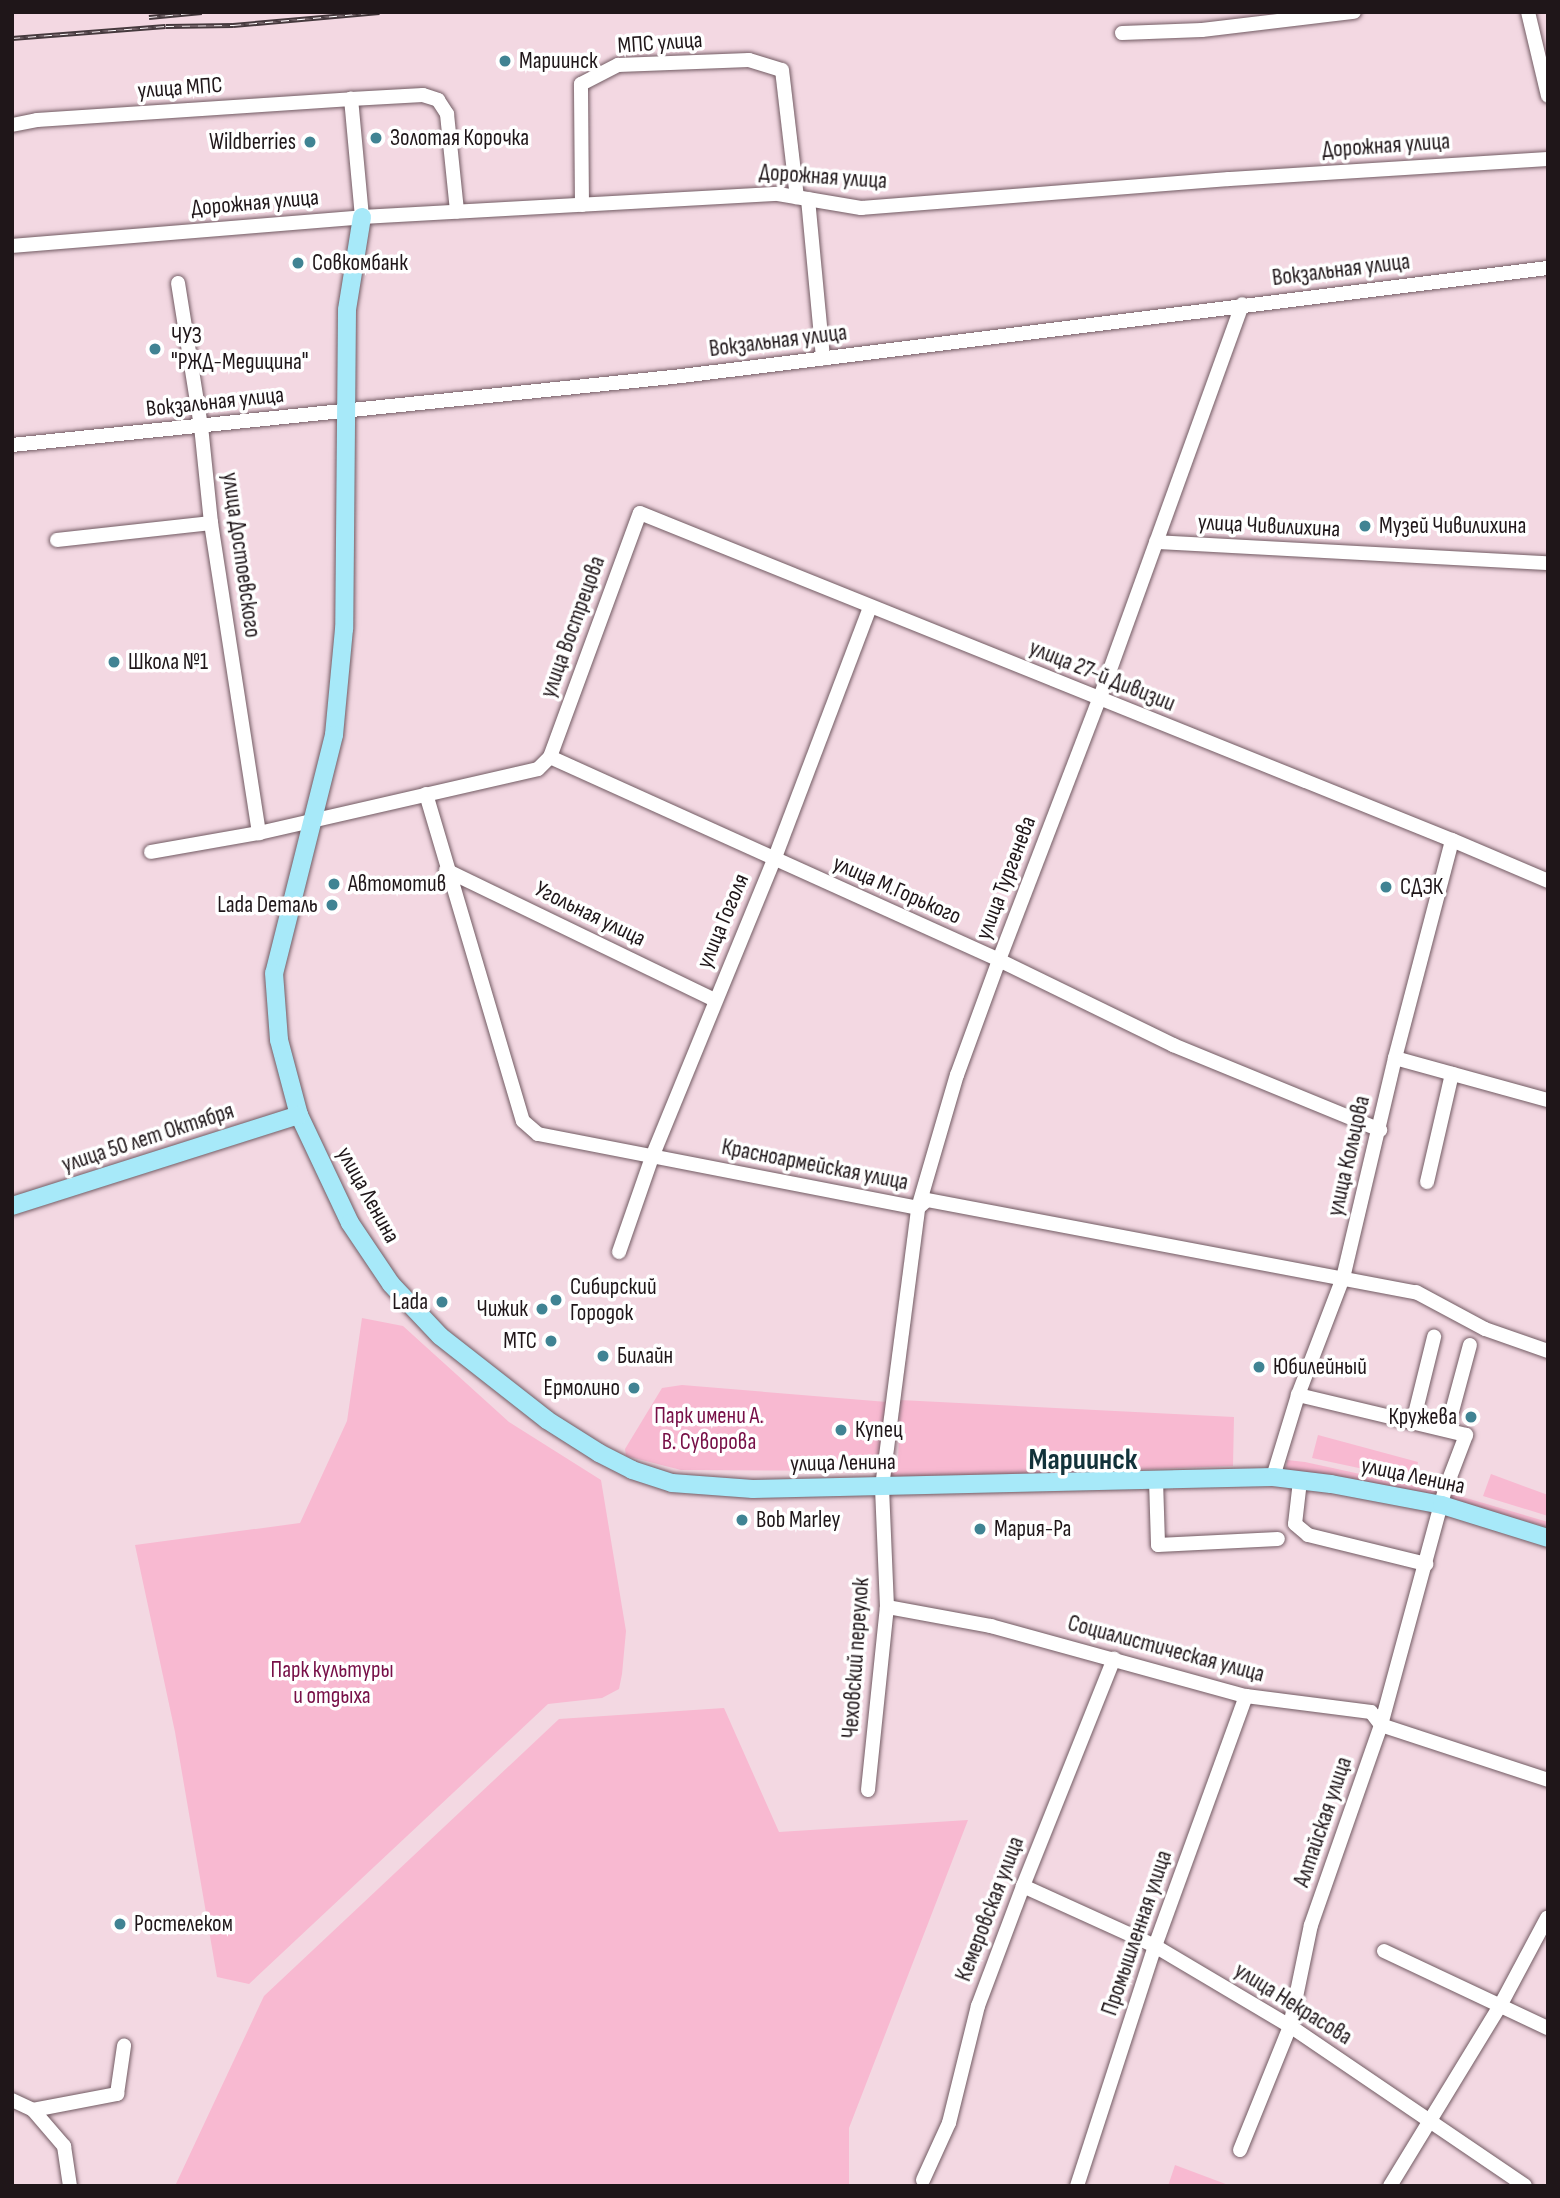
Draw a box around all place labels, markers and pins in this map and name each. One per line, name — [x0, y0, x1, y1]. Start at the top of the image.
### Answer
place label: Мариинск — [519, 47, 598, 75]
marker: Мариинск — [497, 53, 513, 69]
place label: Золотая Корочка — [390, 124, 529, 152]
place label: Wildberries — [209, 128, 296, 156]
marker: Золотая Корочка — [368, 130, 384, 146]
marker: Wildberries — [302, 134, 318, 150]
place label: Совкомбанк — [312, 249, 408, 277]
marker: Совкомбанк — [290, 255, 306, 271]
place label: ЧУЗ "РЖД-Медицина" — [171, 322, 309, 376]
marker: ЧУЗ "РЖД-Медицина" — [145, 339, 165, 359]
place label: Музей Чивилихина — [1379, 512, 1526, 540]
marker: Музей Чивилихина — [1357, 518, 1373, 534]
place label: Школа №1 — [128, 648, 208, 676]
marker: Школа №1 — [106, 654, 122, 670]
place label: Автомотив — [348, 870, 446, 898]
place label: СДЭК — [1400, 873, 1443, 901]
marker: Автомотив — [326, 876, 342, 892]
marker: СДЭК — [1378, 879, 1394, 895]
place label: Lada Dеталь — [217, 891, 318, 919]
marker: Lada Dеталь — [324, 897, 340, 913]
place label: Сибирский Городок — [570, 1273, 657, 1327]
place label: Lada — [392, 1288, 428, 1316]
marker: Сибирский Городок — [548, 1292, 564, 1308]
marker: Lada — [434, 1294, 450, 1310]
place label: Чижик — [477, 1295, 528, 1323]
marker: Чижик — [534, 1301, 550, 1317]
place label: МТС — [503, 1327, 537, 1355]
marker: МТС — [543, 1333, 559, 1349]
place label: Билайн — [617, 1342, 673, 1370]
marker: Билайн — [595, 1348, 611, 1364]
place label: Юбилейный — [1273, 1353, 1367, 1381]
marker: Юбилейный — [1251, 1359, 1267, 1375]
place label: Ермолино — [544, 1374, 620, 1402]
marker: Ермолино — [626, 1380, 642, 1396]
place label: Кружева — [1389, 1403, 1457, 1431]
marker: Кружева — [1463, 1409, 1479, 1425]
place label: Купец — [855, 1416, 903, 1444]
marker: Купец — [833, 1422, 849, 1438]
place label: Bob Marley — [756, 1506, 840, 1534]
marker: Bob Marley — [734, 1512, 750, 1528]
place label: Мария-Ра — [994, 1515, 1071, 1543]
marker: Мария-Ра — [972, 1521, 988, 1537]
place label: Ростелеком — [134, 1910, 233, 1938]
marker: Ростелеком — [112, 1916, 128, 1932]

